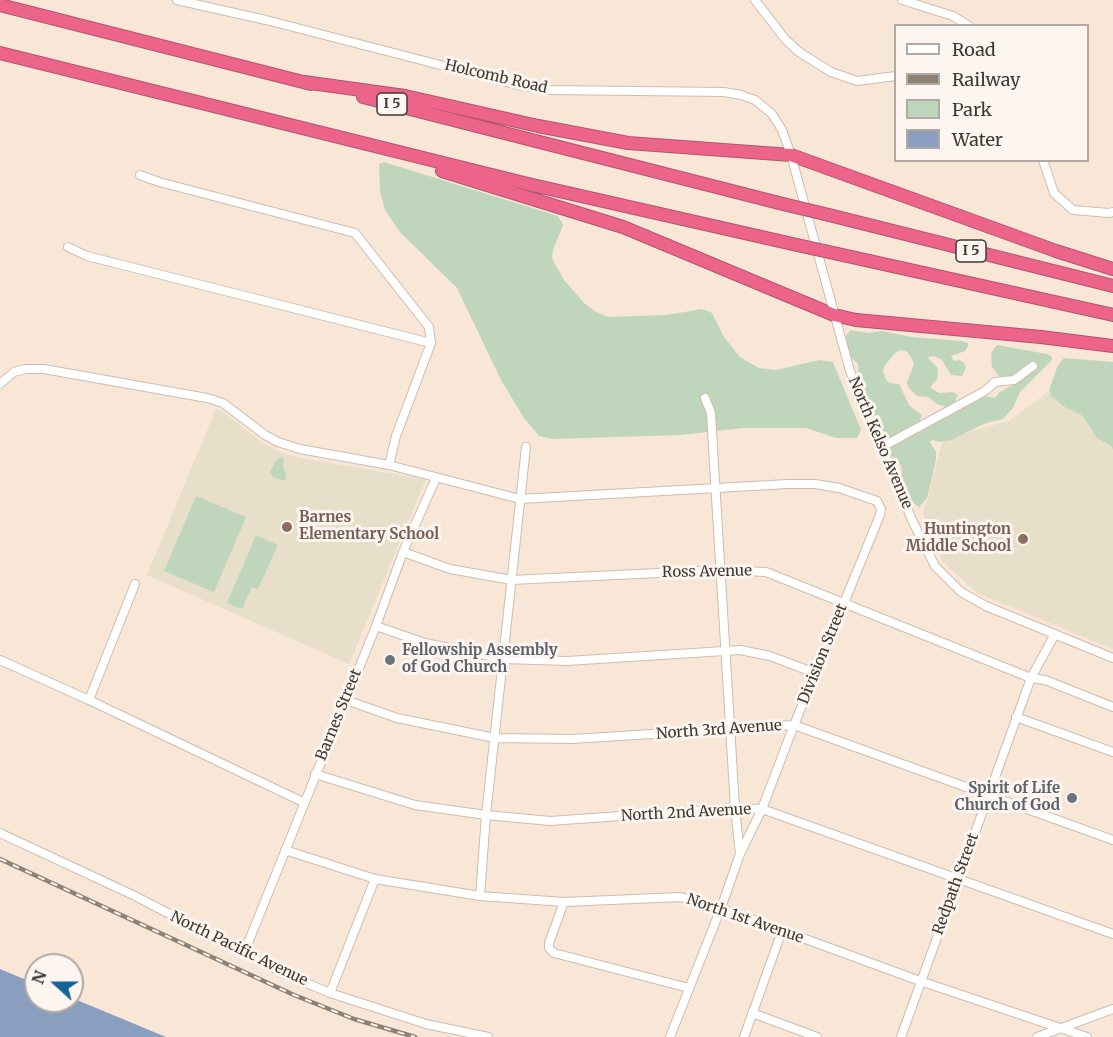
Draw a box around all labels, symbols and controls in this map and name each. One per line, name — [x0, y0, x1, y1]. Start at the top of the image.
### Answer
legend — [894, 24, 1089, 162]
text: Road — [952, 38, 996, 61]
street label: Holcomb Road — [443, 56, 549, 98]
text: Railway — [952, 68, 1020, 91]
road number: I 5 — [377, 93, 407, 115]
text: Park — [952, 98, 992, 121]
text: Water — [952, 128, 1003, 151]
road number: I 5 — [956, 240, 986, 262]
street label: North Kelso Avenue — [844, 374, 916, 512]
place label: Barnes Elementary School — [299, 509, 439, 544]
marker: Barnes Elementary School — [280, 520, 294, 534]
place label: Huntington Middle School — [906, 521, 1011, 556]
marker: Huntington Middle School — [1016, 532, 1030, 546]
street label: Ross Avenue — [662, 562, 752, 582]
street label: Division Street — [795, 601, 851, 707]
place label: Fellowship Assembly of God Church — [402, 642, 558, 677]
marker: Fellowship Assembly of God Church — [383, 653, 397, 667]
street label: Barnes Street — [312, 667, 366, 763]
street label: North 3rd Avenue — [656, 717, 782, 743]
place label: Spirit of Life Church of God — [955, 780, 1060, 815]
marker: Spirit of Life Church of God — [1065, 791, 1079, 805]
street label: North 2nd Avenue — [621, 801, 751, 825]
street label: Redpath Street — [929, 831, 983, 937]
street label: North 1st Avenue — [684, 891, 806, 947]
street label: North Pacific Avenue — [167, 908, 311, 990]
north arrow — [24, 953, 84, 1013]
text: N — [27, 968, 51, 987]

